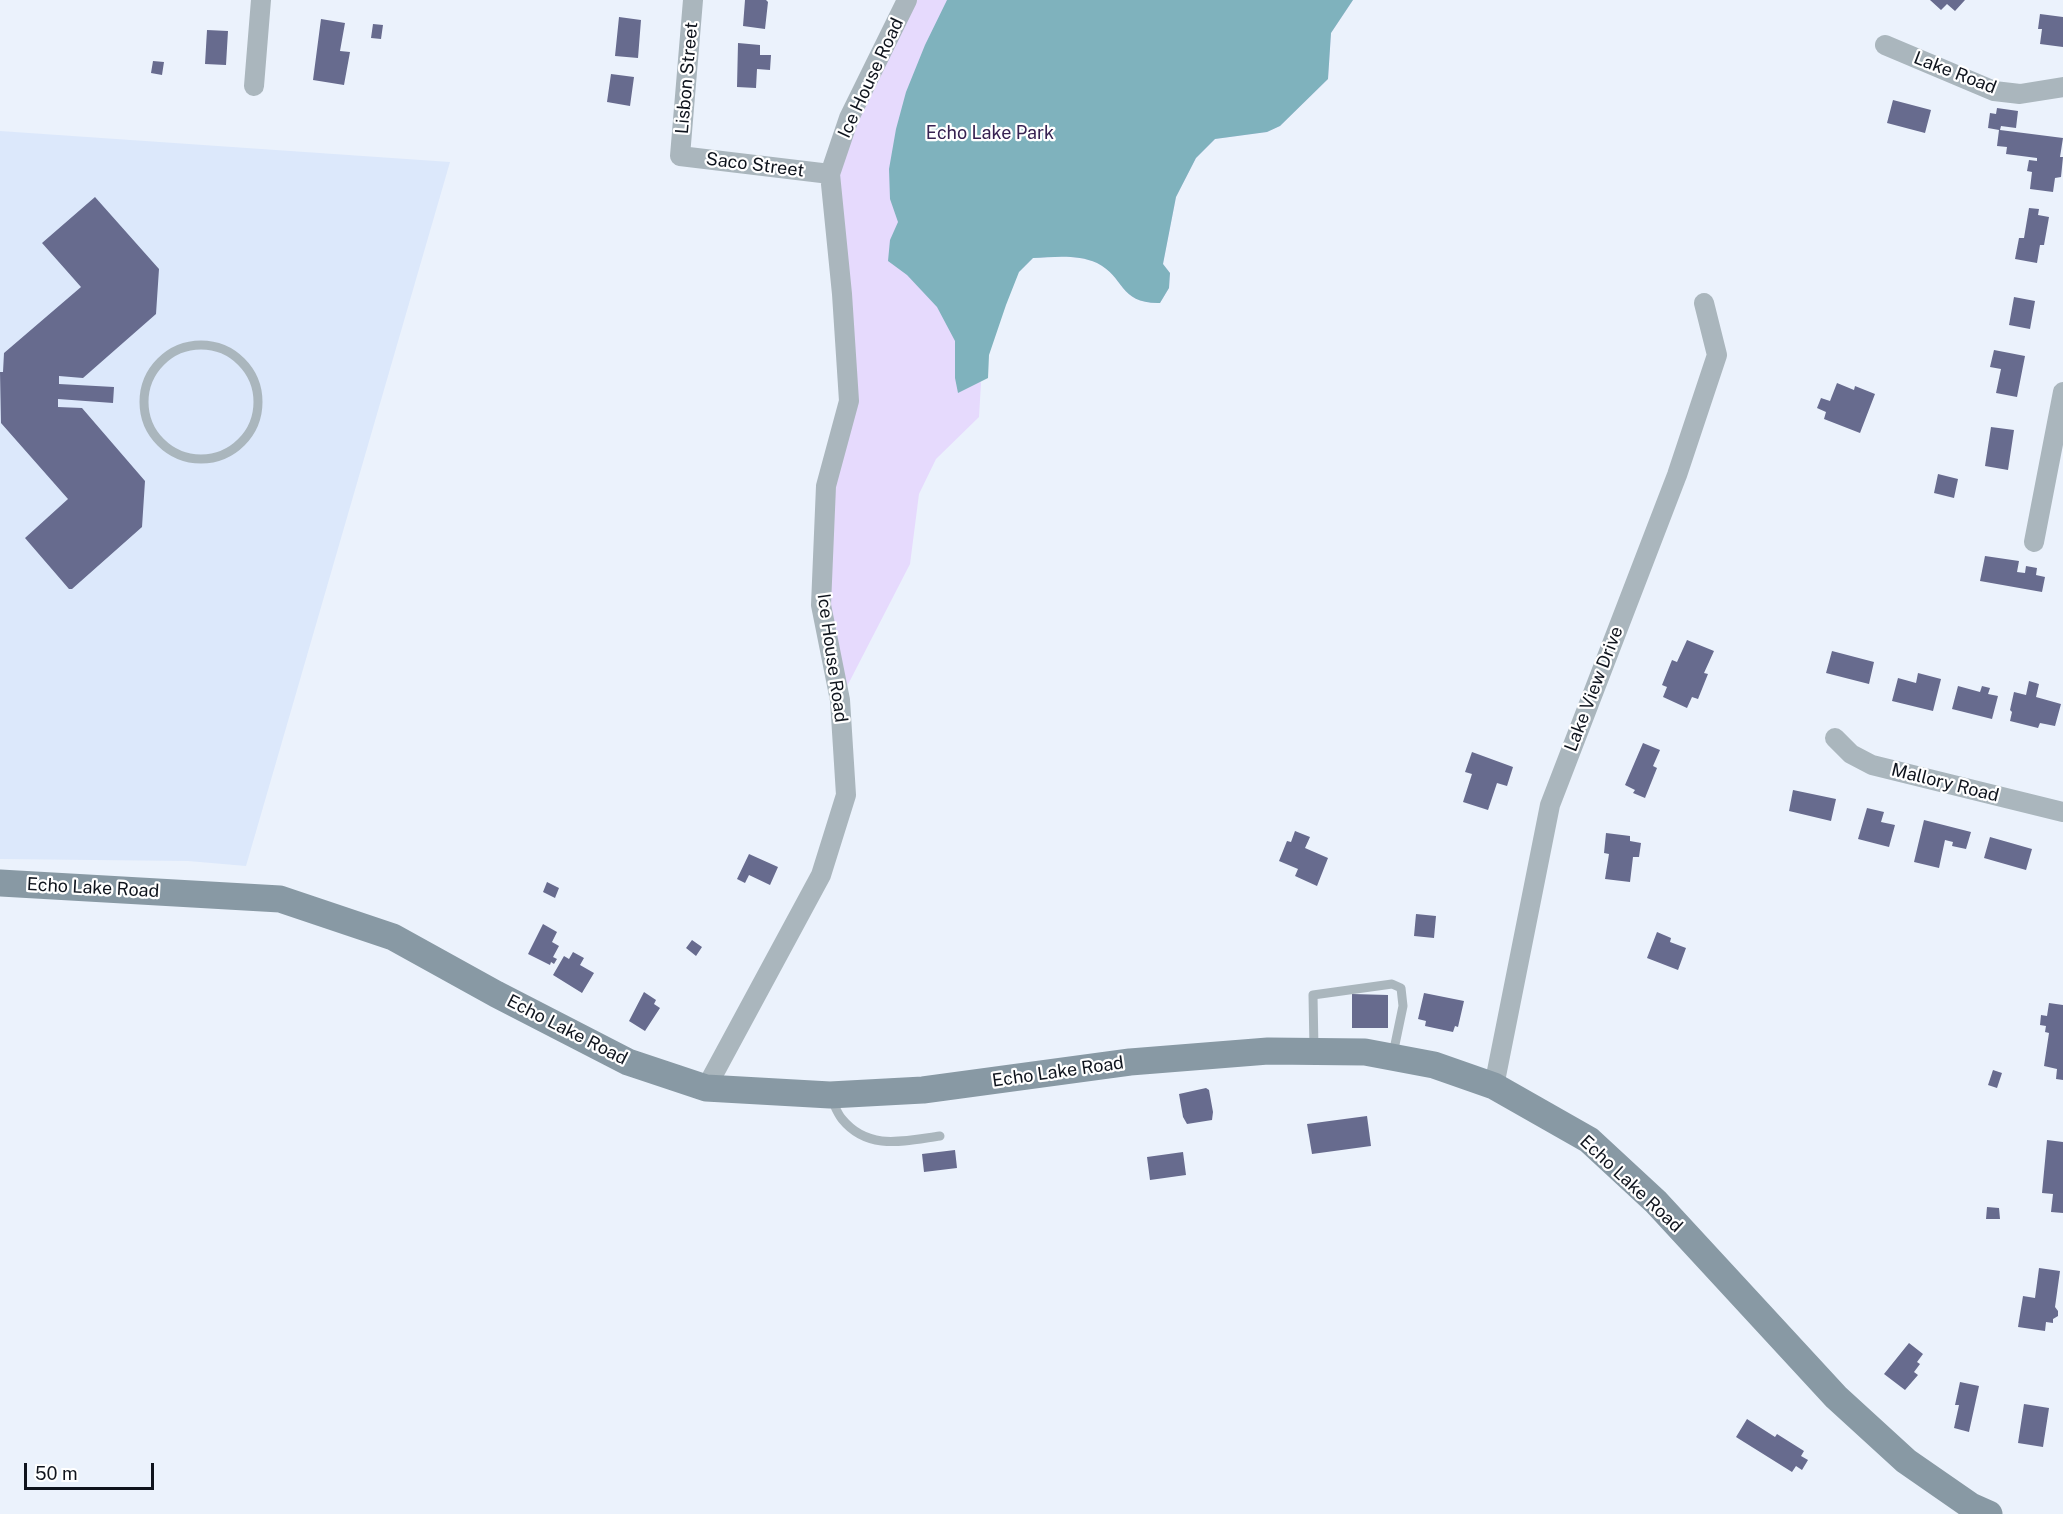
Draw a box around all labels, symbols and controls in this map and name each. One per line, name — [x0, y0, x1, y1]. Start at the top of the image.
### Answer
street label: Ice House Road — [834, 15, 908, 141]
street label: Lisbon Street — [671, 21, 703, 135]
street label: Lake Road — [1911, 47, 1999, 99]
park label: Echo Lake Park — [926, 122, 1054, 144]
street label: Saco Street — [705, 148, 805, 182]
street label: Ice House Road — [812, 592, 852, 724]
street label: Lake View Drive — [1560, 623, 1628, 755]
street label: Mallory Road — [1889, 759, 2001, 807]
street label: Echo Lake Road — [26, 874, 160, 902]
street label: Echo Lake Road — [503, 990, 631, 1070]
street label: Echo Lake Road — [991, 1052, 1125, 1092]
street label: Echo Lake Road — [1575, 1131, 1687, 1237]
scale bar — [27, 1451, 158, 1489]
text: 50 m — [35, 1463, 78, 1484]

